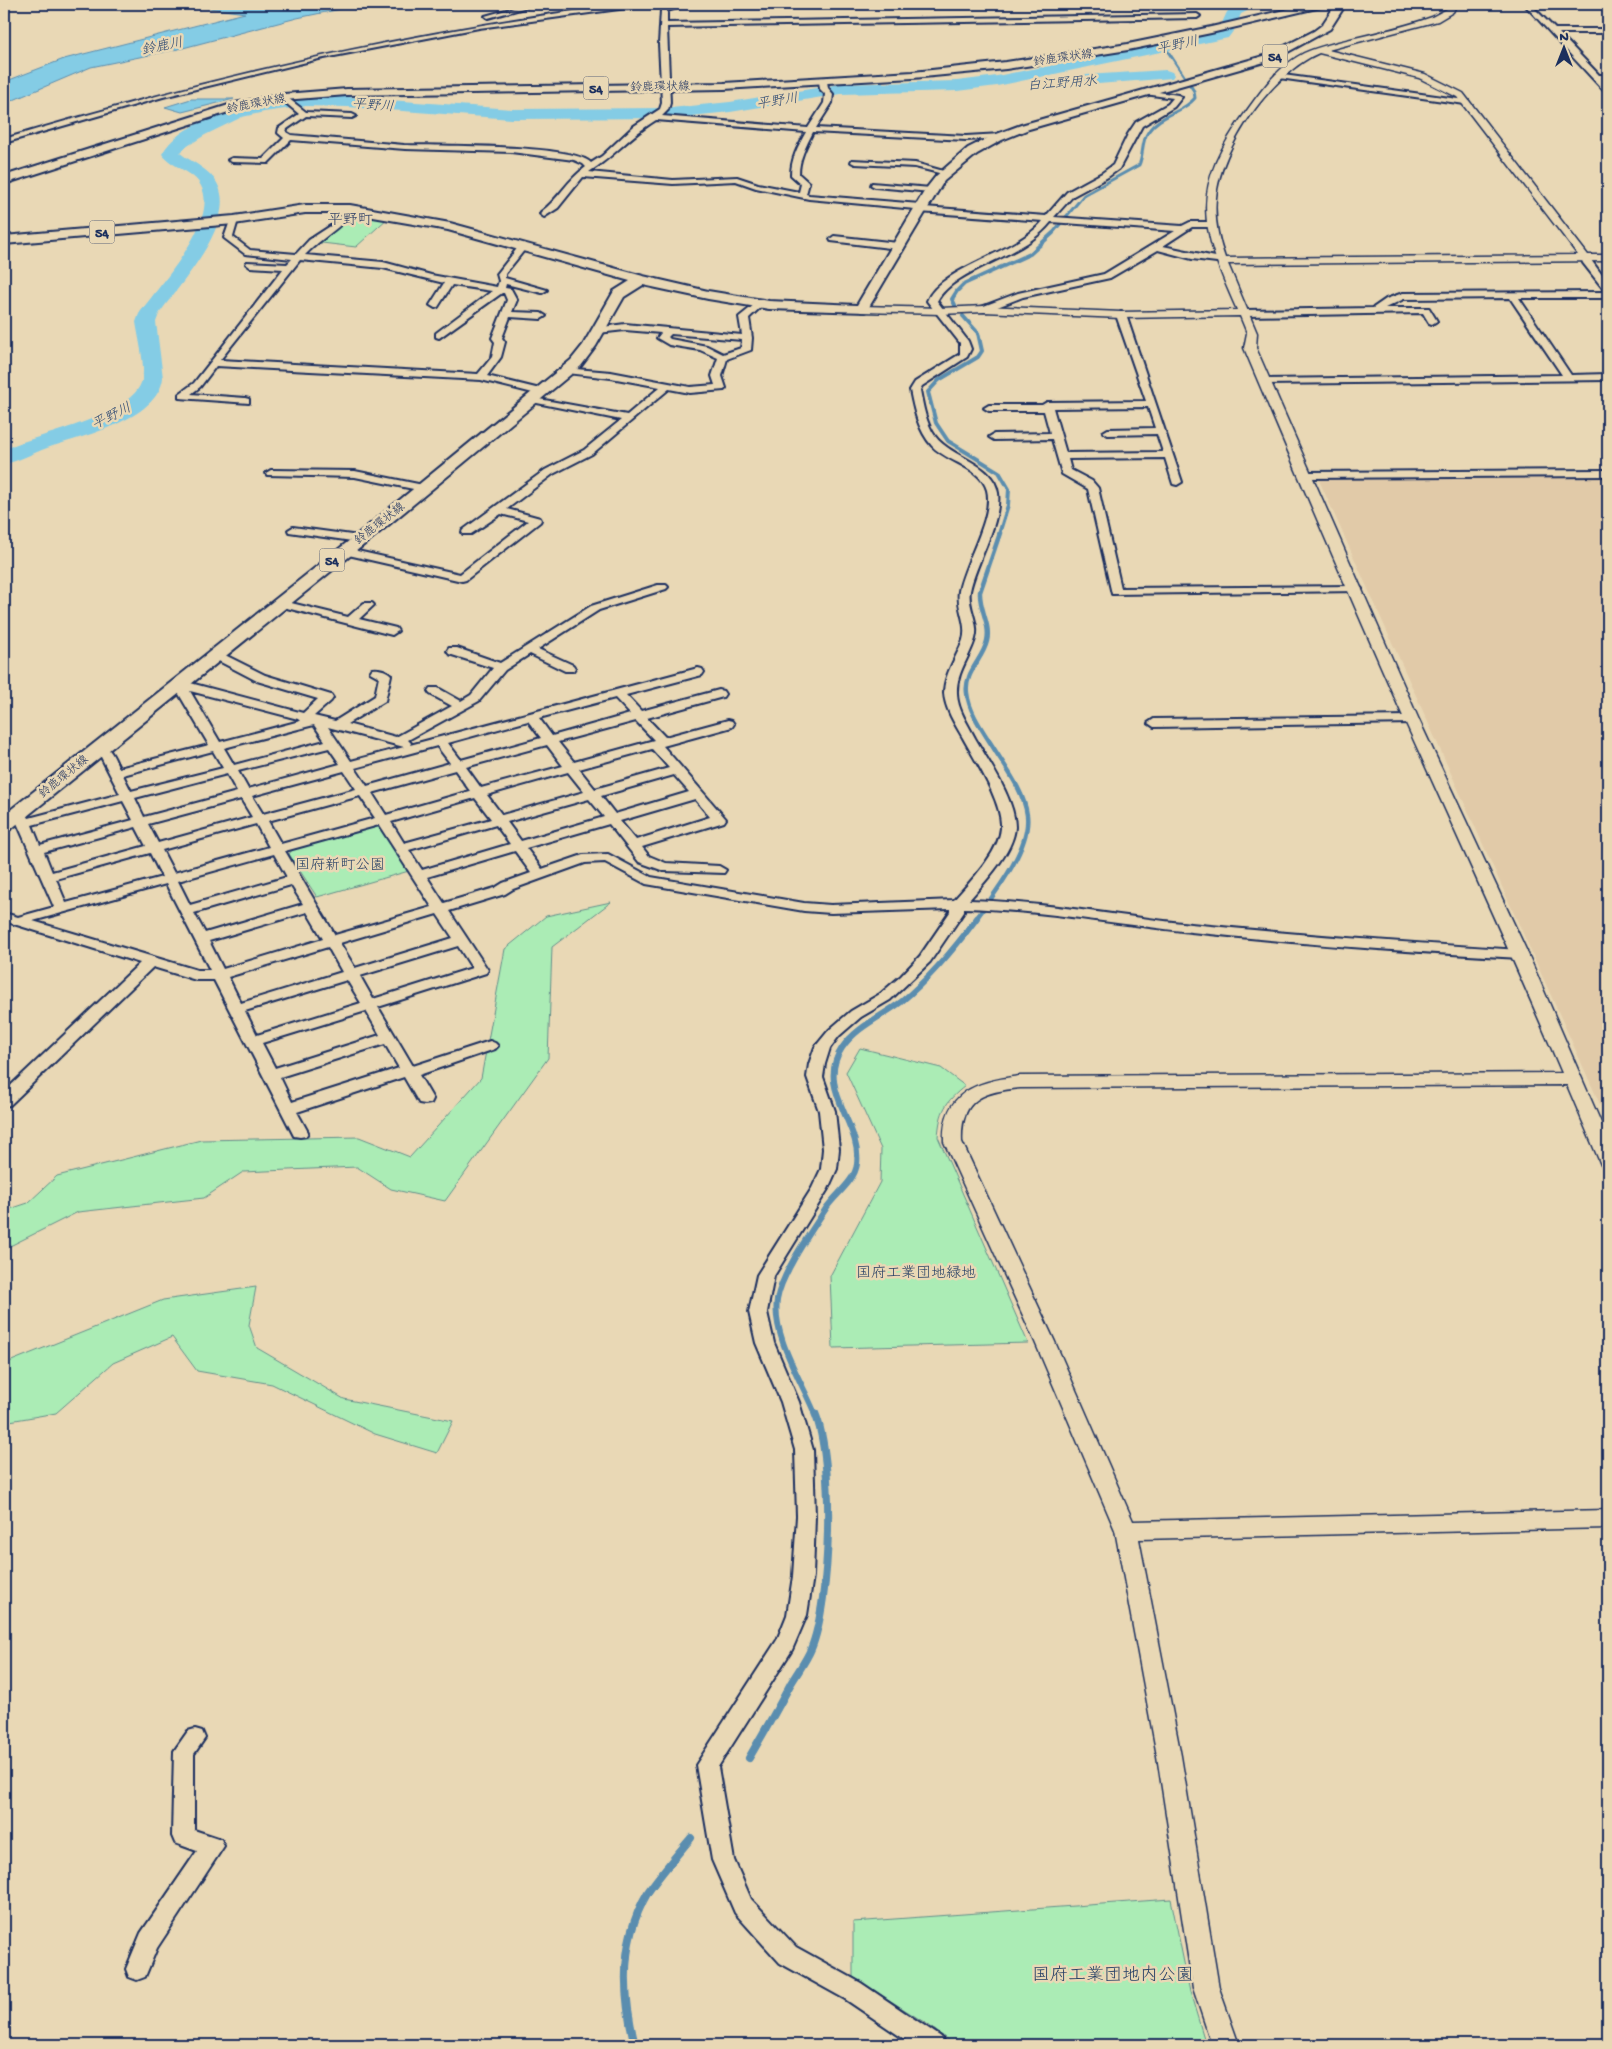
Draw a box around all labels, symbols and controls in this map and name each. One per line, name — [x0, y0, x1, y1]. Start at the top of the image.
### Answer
north arrow — [1540, 22, 1590, 72]
text: N — [1559, 29, 1569, 46]
water label: 鈴鹿川 — [140, 34, 185, 60]
water label: 平野川 — [1155, 34, 1200, 59]
road number: 54 — [1262, 44, 1288, 68]
street label: 鈴鹿環状線 — [1032, 47, 1094, 70]
water label: 白江野用水 — [1027, 73, 1098, 95]
road number: 54 — [584, 76, 608, 100]
street label: 鈴鹿環状線 — [630, 79, 690, 96]
street label: 鈴鹿環状線 — [225, 91, 287, 118]
water label: 平野川 — [755, 91, 799, 114]
water label: 平野川 — [351, 97, 394, 116]
district label: 平野町 — [327, 212, 373, 230]
road number: 54 — [90, 220, 114, 243]
water label: 平野川 — [90, 400, 135, 434]
street label: 鈴鹿環状線 — [352, 500, 408, 549]
road number: 54 — [320, 548, 344, 572]
street label: 鈴鹿環状線 — [36, 752, 92, 802]
park label: 国府新町公園 — [295, 856, 385, 875]
park label: 国府工業団地緑地 — [856, 1264, 976, 1283]
park label: 国府工業団地内公園 — [1032, 1965, 1194, 1987]

